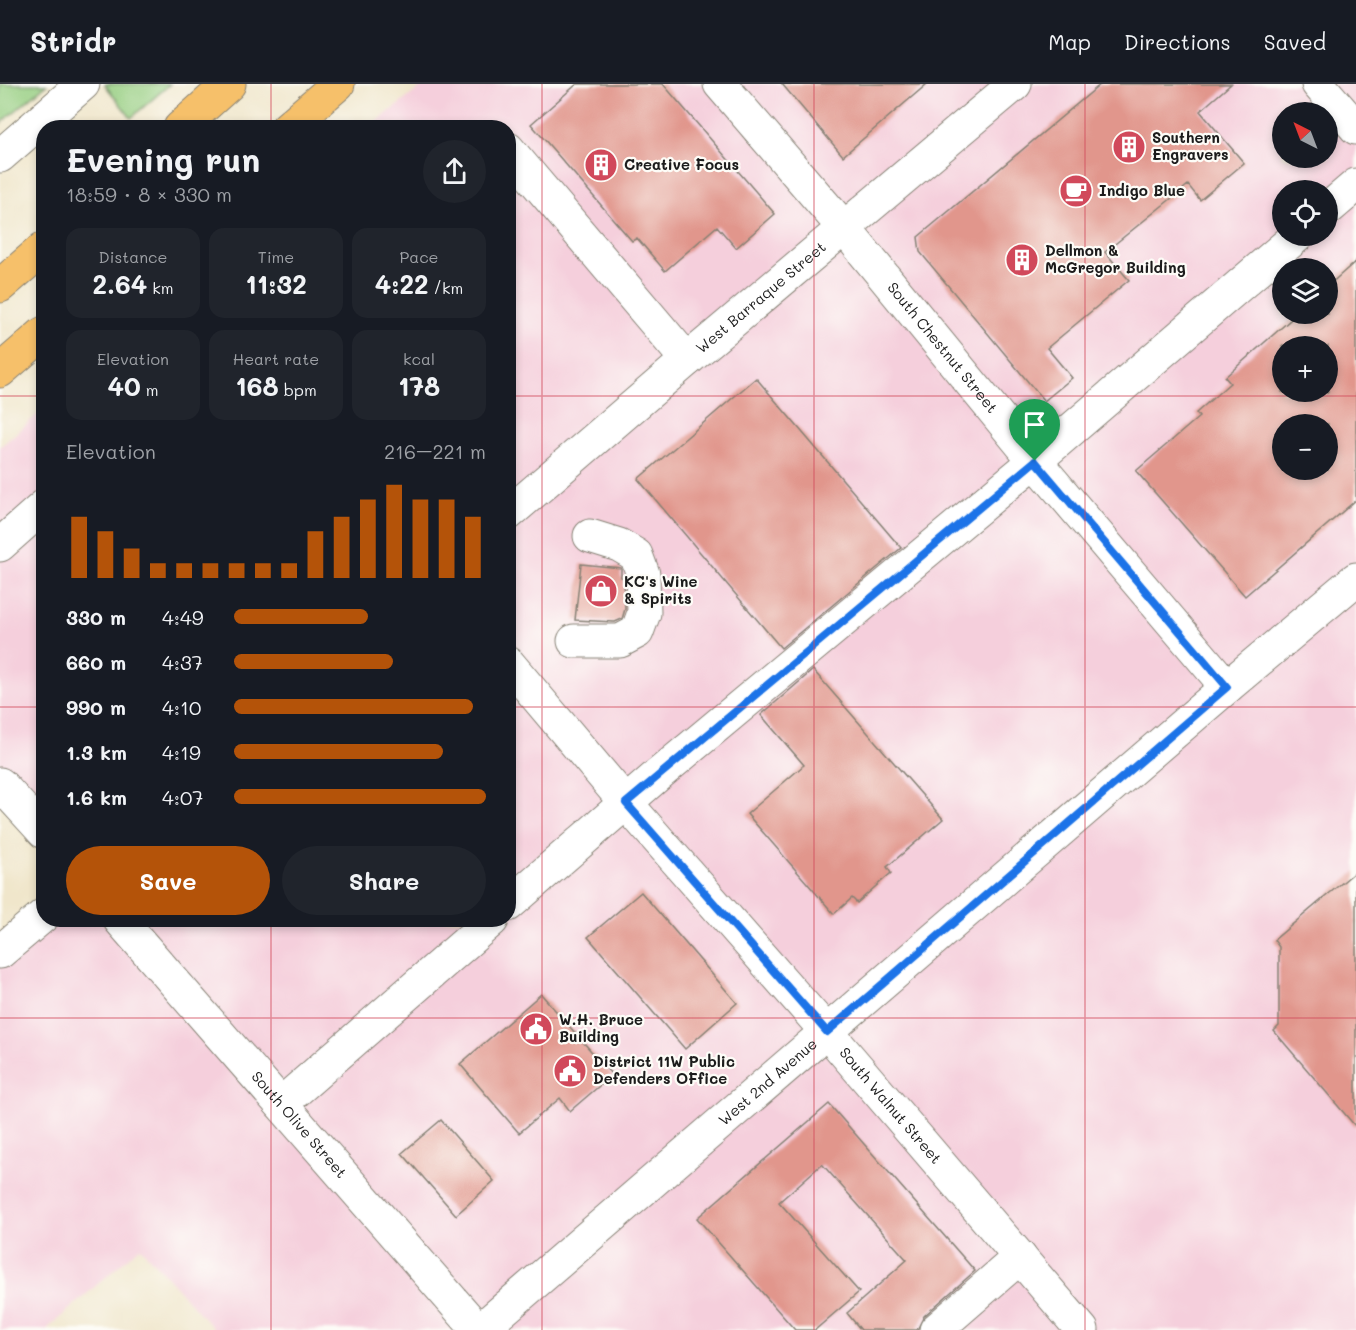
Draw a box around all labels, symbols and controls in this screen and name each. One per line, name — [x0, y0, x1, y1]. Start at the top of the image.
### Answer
text: Stridr — [30, 23, 116, 59]
text: Map — [1048, 28, 1091, 55]
text: Directions — [1124, 28, 1231, 55]
text: Saved — [1264, 28, 1326, 55]
north arrow — [1272, 102, 1338, 168]
map controls — [1272, 102, 1338, 480]
place label: Southern Engravers — [1152, 127, 1229, 164]
building icon: Southern Engravers — [1111, 129, 1147, 165]
text: Evening run — [66, 137, 260, 180]
button: share — [423, 140, 486, 203]
building icon: Creative Focus — [583, 147, 619, 183]
place label: Creative Focus — [624, 154, 739, 174]
cafe icon: Indigo Blue — [1058, 173, 1094, 209]
place label: Indigo Blue — [1099, 180, 1185, 200]
button: locate — [1272, 180, 1338, 246]
text: 18:59 · 8 × 330 m — [66, 181, 232, 207]
street label: West Barraque Street — [691, 236, 830, 357]
place label: Dellmon & McGregor Building — [1045, 240, 1186, 277]
building icon: Dellmon & McGregor Building — [1004, 242, 1040, 278]
text: Distance — [99, 246, 167, 267]
text: Time — [258, 246, 294, 267]
text: Pace — [399, 246, 439, 267]
button: layers — [1272, 258, 1338, 324]
text: 2.64 — [92, 267, 147, 301]
text: 11:32 — [245, 267, 307, 301]
text: 4:22 — [375, 267, 429, 301]
text: km — [147, 277, 174, 298]
text: /km — [429, 277, 463, 298]
street label: South Chestnut Street — [883, 278, 1003, 417]
button: + — [1272, 336, 1338, 402]
text: Elevation — [97, 348, 169, 369]
text: Heart rate — [233, 348, 319, 369]
text: kcal — [403, 348, 435, 369]
text: 40 — [107, 369, 141, 403]
text: 168 — [235, 369, 279, 403]
text: 178 — [398, 369, 440, 403]
text: m — [141, 379, 159, 400]
text: bpm — [279, 379, 317, 400]
pin — [1009, 399, 1060, 461]
icon: arrive — [1018, 408, 1051, 441]
button: − — [1272, 414, 1338, 480]
text: Elevation — [66, 438, 156, 464]
text: 216–221 m — [384, 438, 486, 464]
place label: KC's Wine & Spirits — [624, 571, 697, 608]
shop icon: KC's Wine & Spirits — [583, 573, 619, 609]
text: 330 m — [66, 604, 126, 630]
text: 4:49 — [162, 604, 204, 630]
text: 660 m — [66, 649, 126, 675]
text: 4:37 — [162, 649, 203, 675]
text: 990 m — [66, 694, 126, 720]
text: 4:10 — [162, 694, 201, 720]
text: 1.3 km — [66, 739, 127, 765]
text: 4:19 — [162, 739, 201, 765]
text: 1.6 km — [66, 784, 127, 810]
text: 4:07 — [162, 784, 203, 810]
button: Save — [66, 846, 270, 915]
button: Share — [282, 846, 486, 915]
place label: W.H. Bruce Building — [559, 1009, 643, 1046]
public building icon: W.H. Bruce Building — [518, 1011, 554, 1047]
street label: West 2nd Avenue — [714, 1033, 821, 1129]
street label: South Walnut Street — [835, 1043, 947, 1168]
place label: District 11W Public Defenders OFfice — [593, 1051, 735, 1088]
public building icon: District 11W Public Defenders OFfice — [552, 1053, 588, 1089]
street label: South Olive Street — [248, 1067, 352, 1182]

